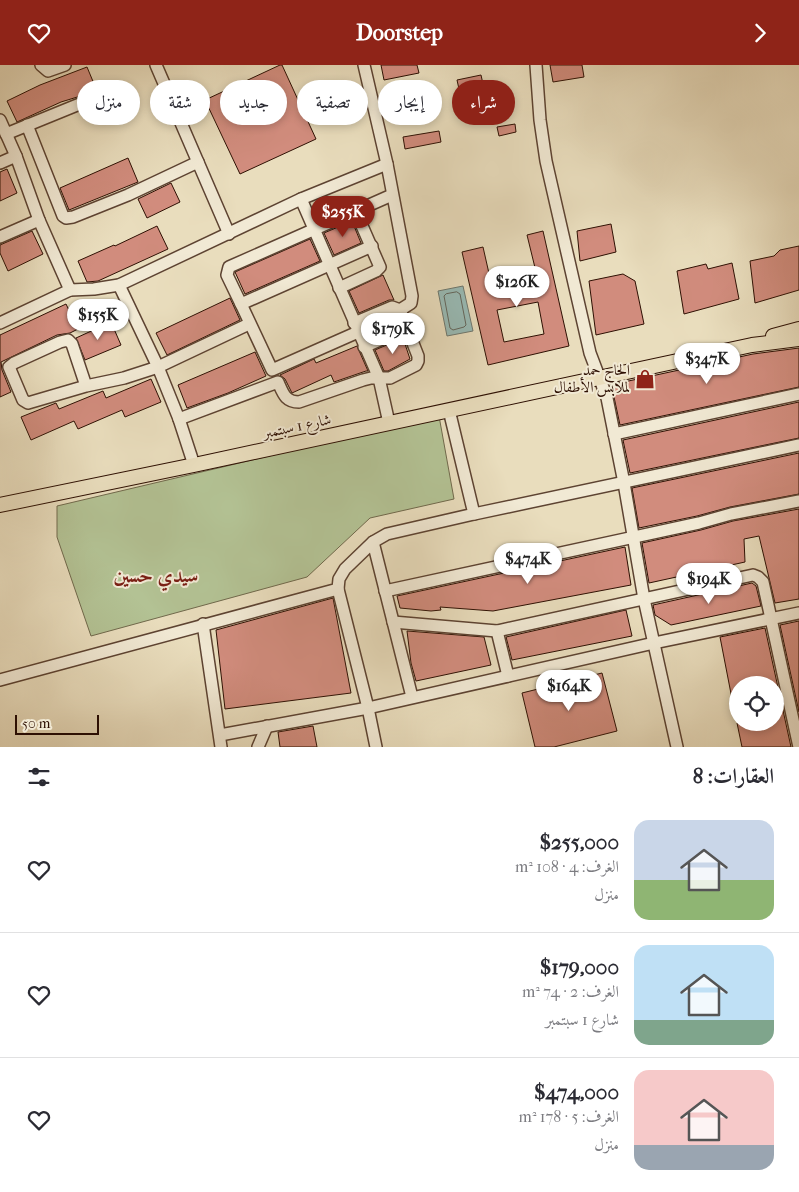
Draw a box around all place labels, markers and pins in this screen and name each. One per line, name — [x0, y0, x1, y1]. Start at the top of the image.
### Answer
pin: $255K — [308, 195, 378, 238]
pin: $126K — [482, 265, 552, 308]
pin: $155K — [63, 299, 133, 341]
pin: $179K — [358, 313, 428, 355]
pin: $347K — [672, 343, 742, 385]
place label: الحاج حمد لملابس الأطفال — [554, 361, 630, 397]
shop icon: الحاج حمد لملابس الأطفال — [634, 368, 656, 390]
pin: $474K — [493, 543, 563, 585]
pin: $194K — [674, 563, 744, 605]
pin: $164K — [534, 669, 604, 712]

